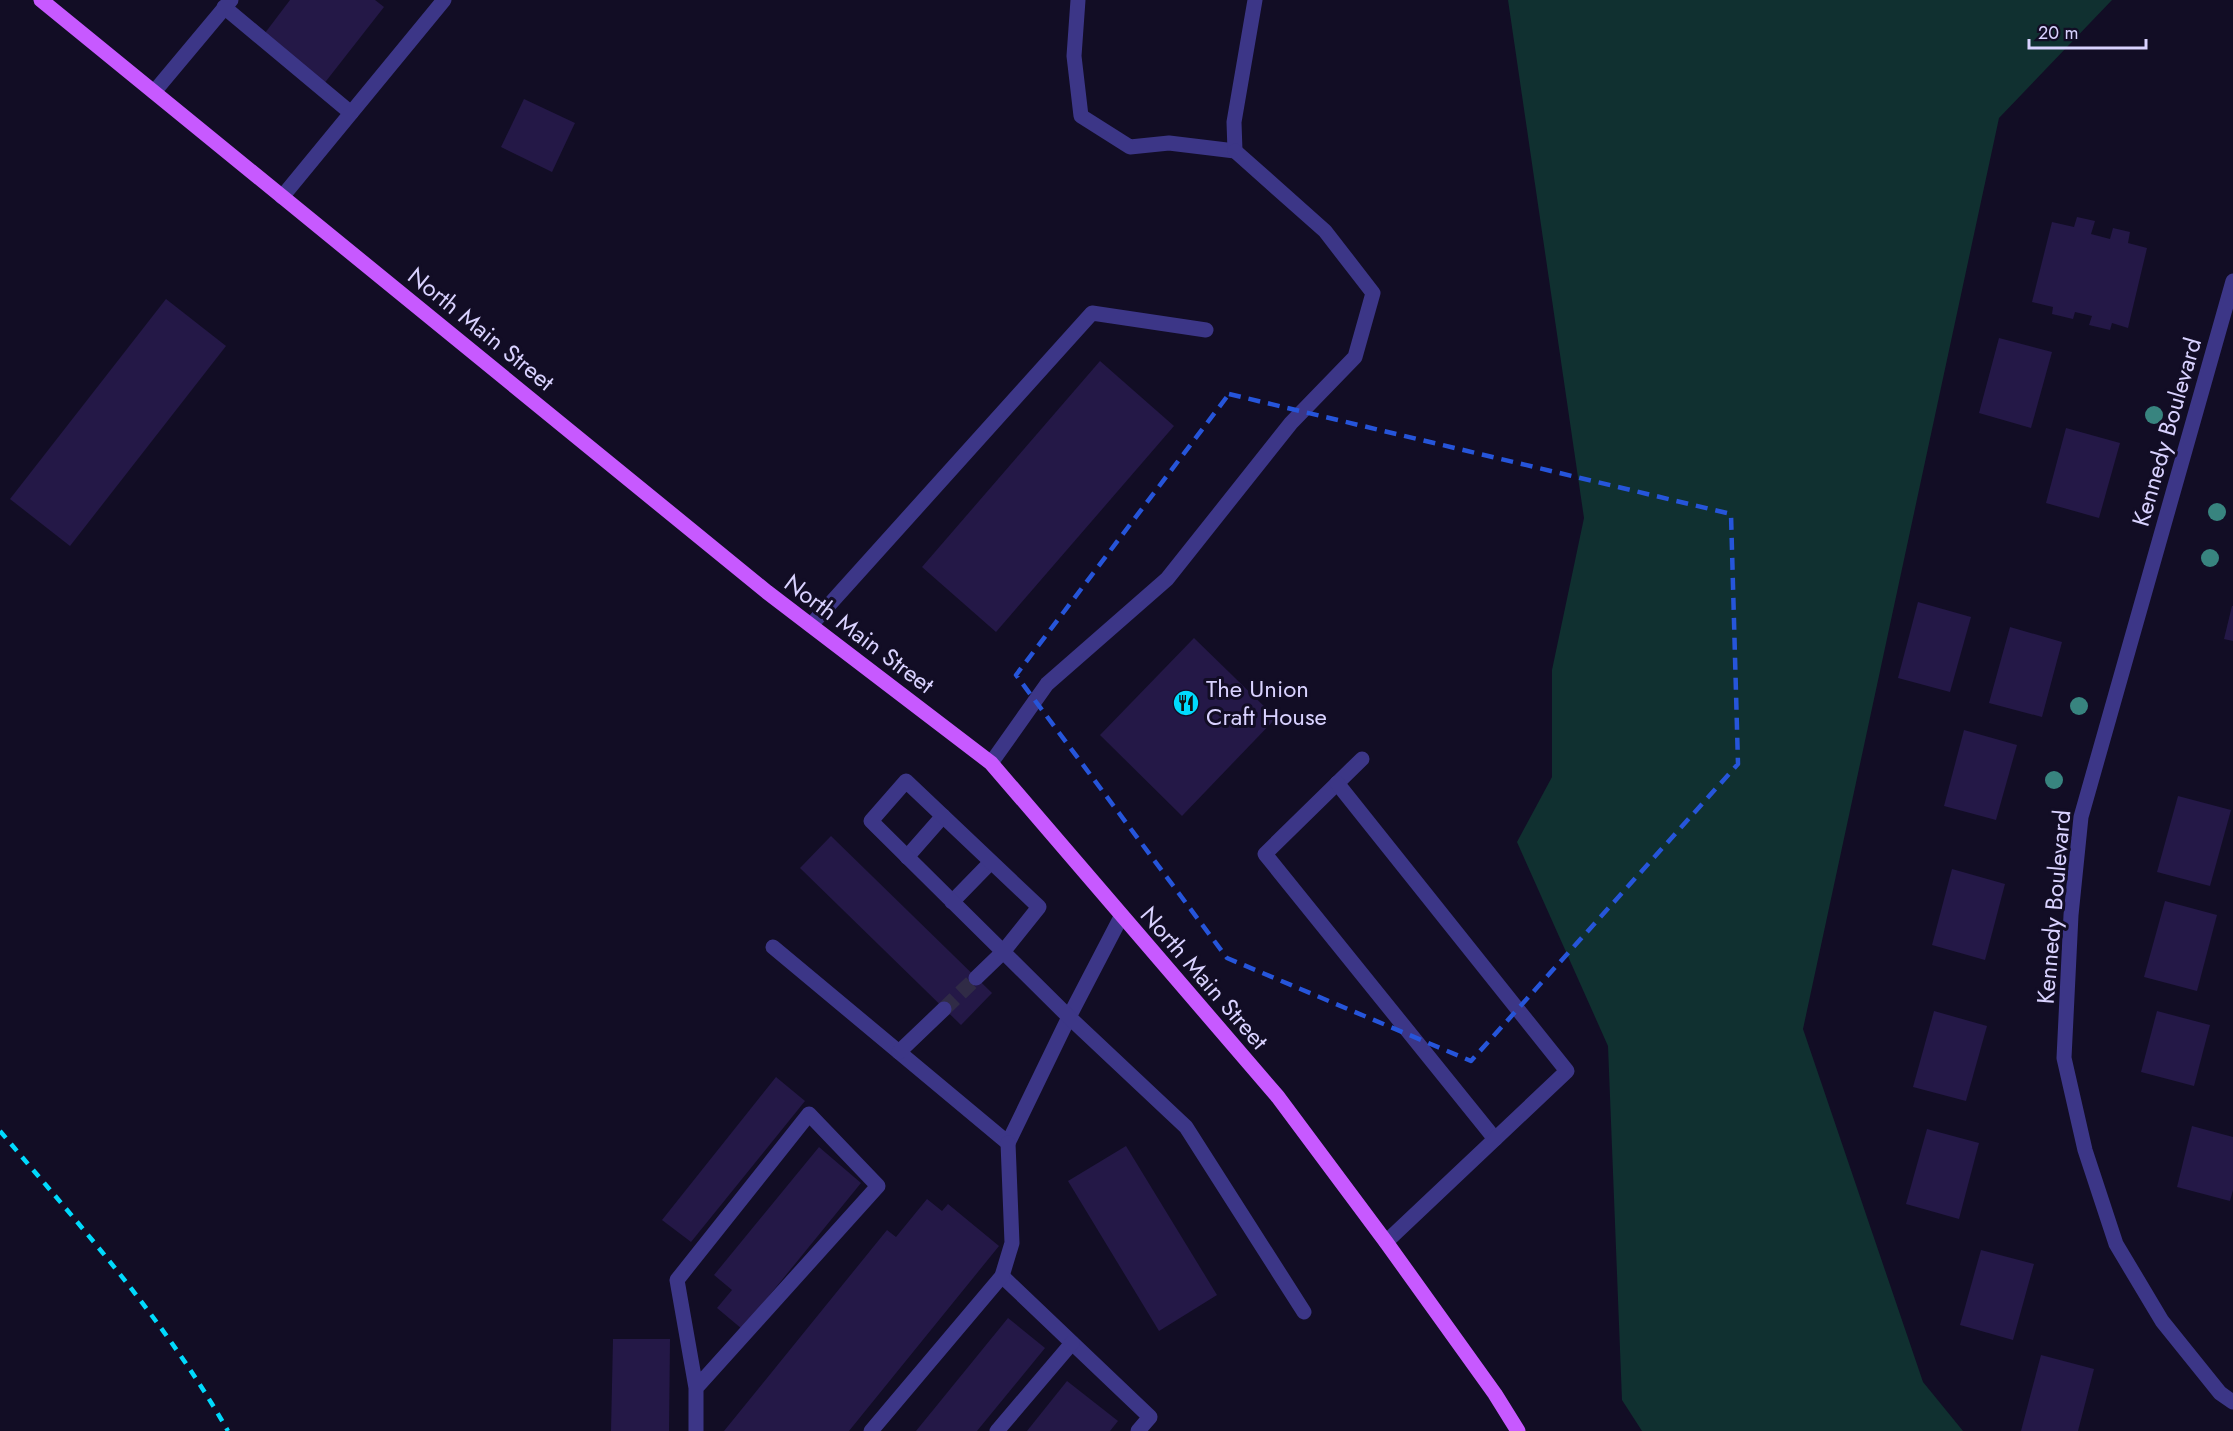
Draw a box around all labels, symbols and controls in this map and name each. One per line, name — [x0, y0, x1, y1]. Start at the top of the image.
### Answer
scale bar — [2029, 12, 2146, 50]
text: 20 m — [2038, 20, 2078, 46]
street label: North Main Street — [400, 258, 562, 399]
street label: Kennedy Boulevard — [2123, 333, 2210, 530]
street label: North Main Street — [777, 566, 942, 702]
place label: The Union Craft House — [1206, 671, 1327, 734]
restaurant icon: The Union Craft House — [1171, 688, 1201, 718]
street label: Kennedy Boulevard — [2028, 808, 2079, 1006]
street label: North Main Street — [1132, 898, 1277, 1057]

